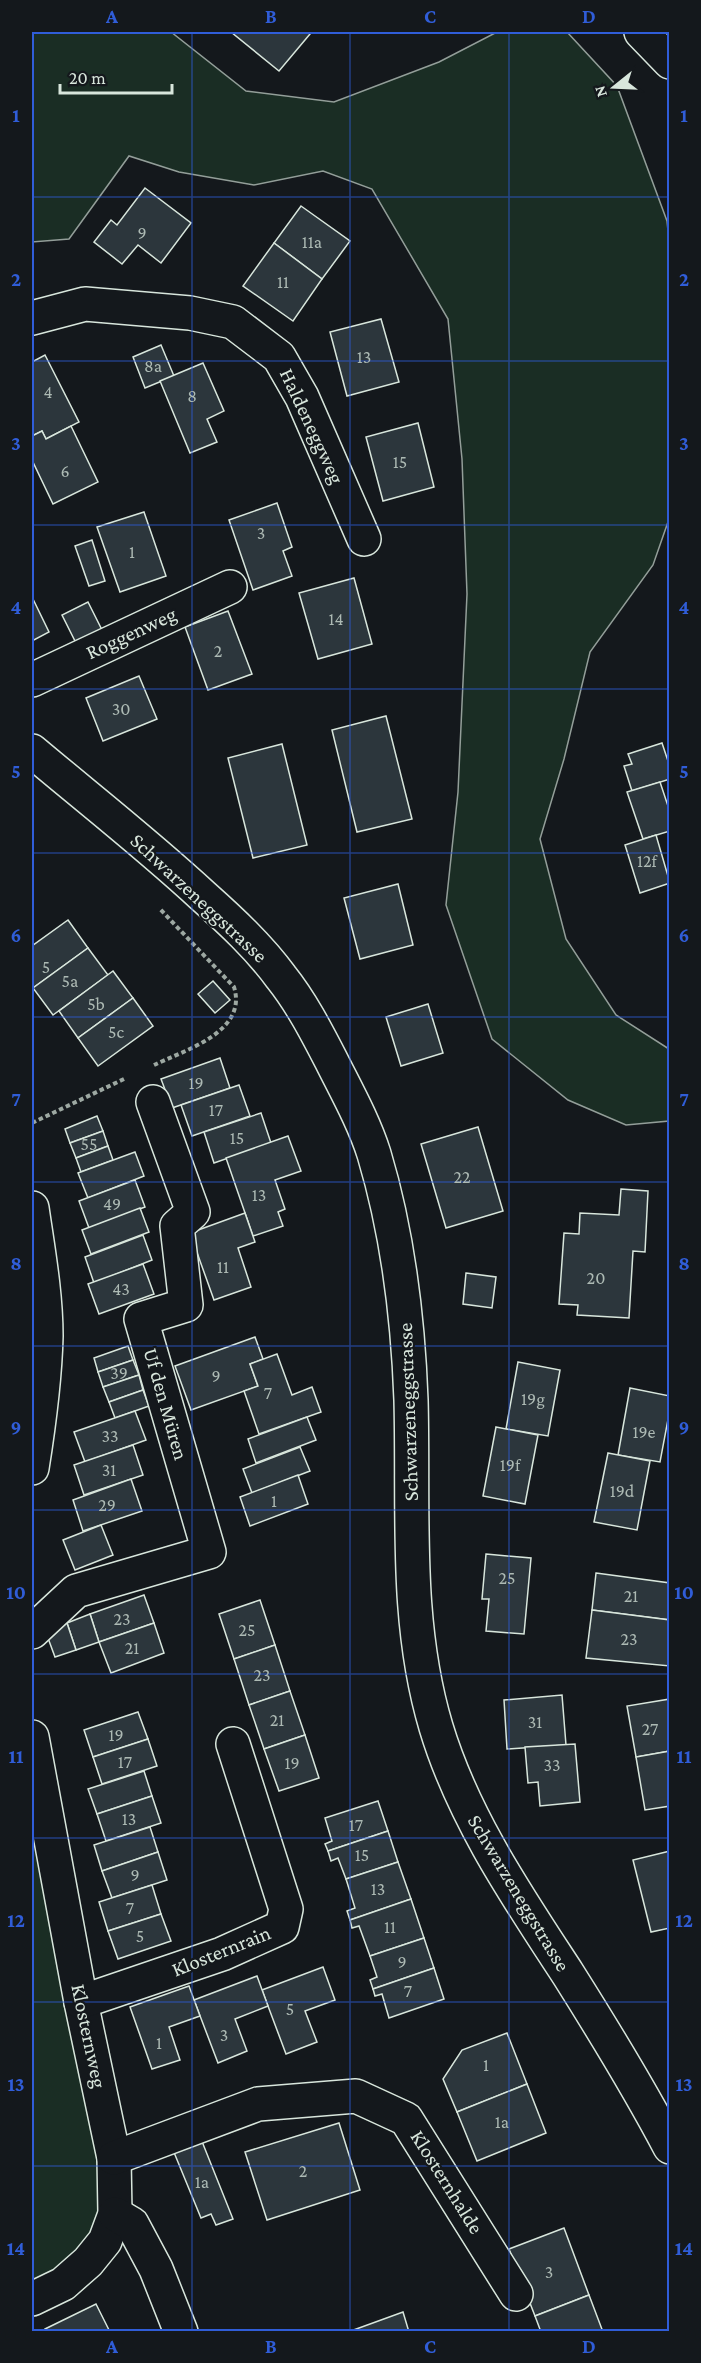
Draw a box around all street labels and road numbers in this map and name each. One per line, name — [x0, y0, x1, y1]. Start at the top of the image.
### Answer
street label: Haldeneggweg — [275, 364, 349, 488]
street label: Roggenweg — [82, 602, 180, 664]
street label: Schwarzeneggstrasse — [126, 828, 272, 968]
street label: Schwarzeneggstrasse — [393, 1322, 423, 1502]
street label: Uf den Müren — [139, 1345, 193, 1463]
street label: Schwarzeneggstrasse — [463, 1810, 575, 1976]
street label: Klosternrain — [168, 1920, 274, 1982]
street label: Klosternweg — [66, 1982, 112, 2090]
street label: Klosternhalde — [406, 2126, 488, 2238]

